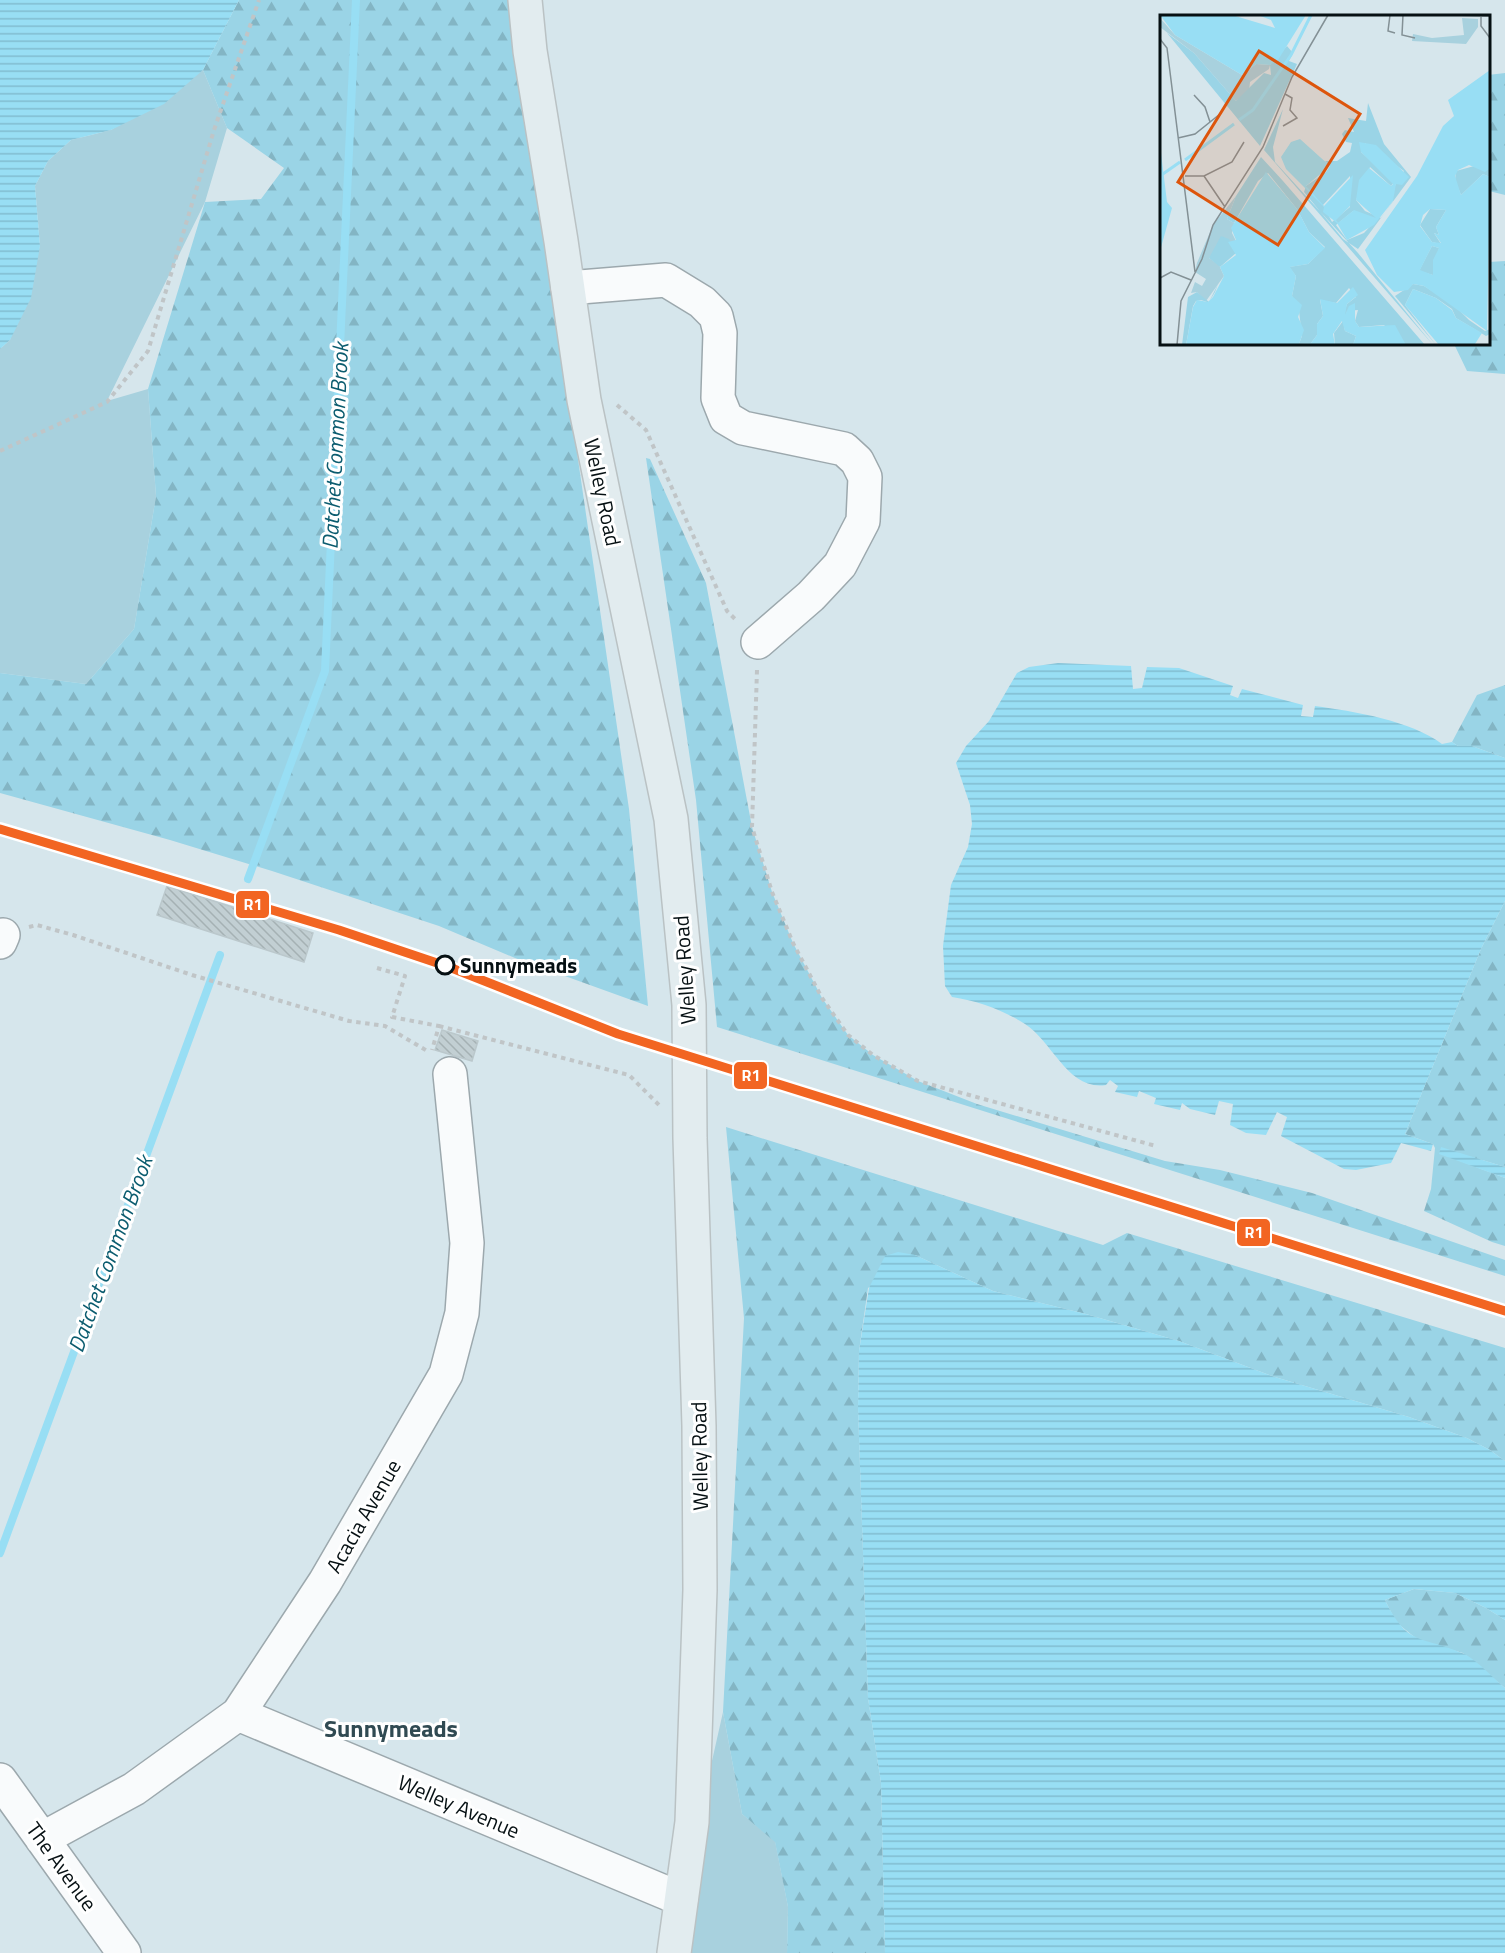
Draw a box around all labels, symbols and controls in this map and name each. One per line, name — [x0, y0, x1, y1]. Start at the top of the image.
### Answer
inset map — [1160, 15, 1490, 345]
water label: Datchet Common Brook — [313, 340, 357, 550]
street label: Welley Road — [576, 435, 630, 549]
line badge: R1 — [235, 890, 270, 919]
text: R1 — [244, 892, 262, 916]
street label: Welley Road — [664, 914, 704, 1026]
place label: Sunnymeads — [460, 949, 577, 981]
marker: Sunnymeads — [435, 955, 455, 975]
line badge: R1 — [733, 1061, 768, 1090]
text: R1 — [742, 1063, 760, 1087]
water label: Datchet Common Brook — [59, 1149, 162, 1357]
line badge: R1 — [1236, 1218, 1271, 1247]
text: R1 — [1245, 1220, 1263, 1244]
street label: Welley Road — [682, 1401, 716, 1511]
street label: Acacia Avenue — [317, 1453, 409, 1579]
district label: Sunnymeads — [324, 1710, 458, 1746]
street label: Welley Avenue — [393, 1766, 525, 1846]
street label: The Avenue — [19, 1815, 105, 1917]

